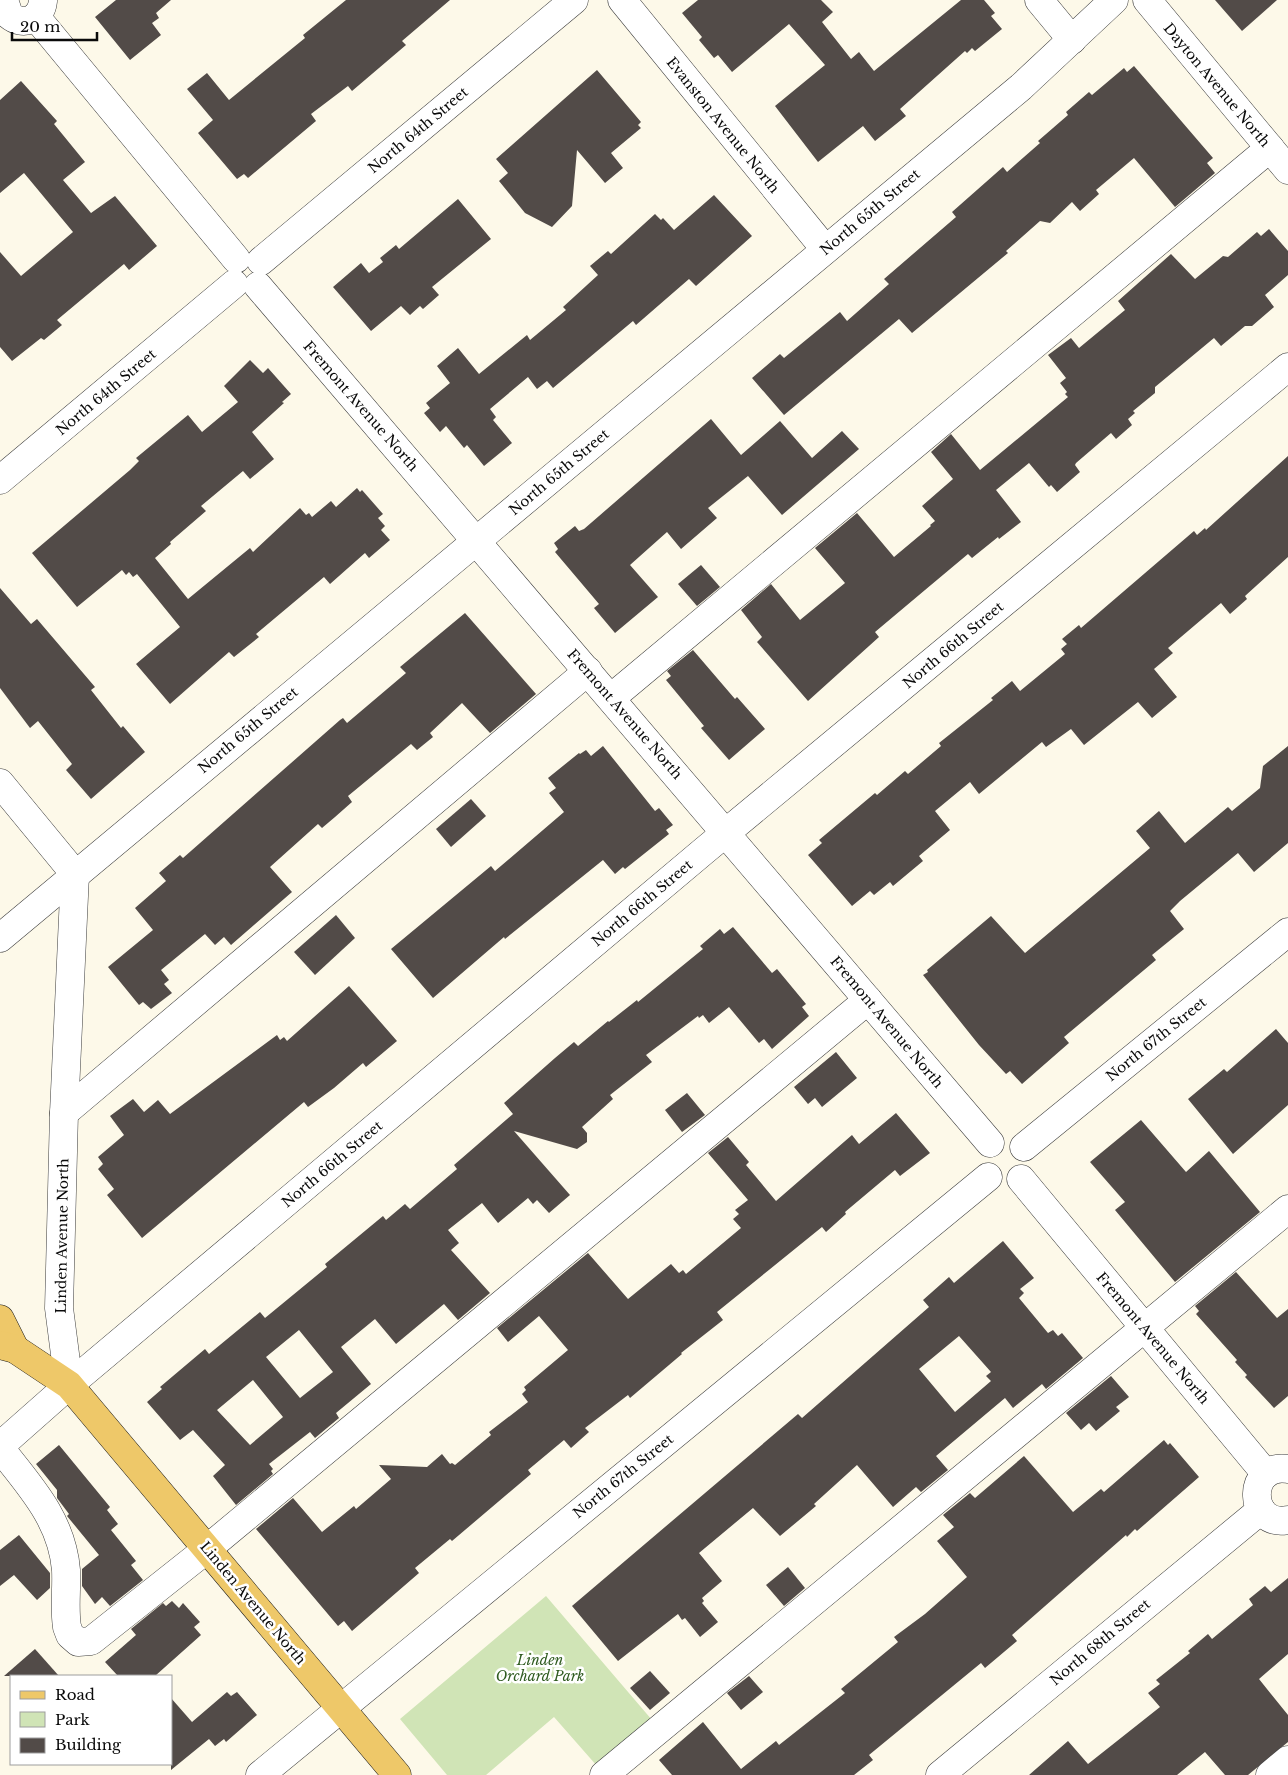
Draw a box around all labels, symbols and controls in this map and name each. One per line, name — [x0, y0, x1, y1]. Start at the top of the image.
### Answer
scale bar — [12, 10, 98, 42]
text: 20 m — [20, 17, 60, 36]
street label: Dayton Avenue North — [1160, 19, 1274, 151]
street label: Evanston Avenue North — [663, 53, 784, 197]
street label: North 64th Street — [364, 82, 472, 177]
street label: North 65th Street — [816, 164, 924, 259]
street label: Fremont Avenue North — [300, 337, 423, 475]
street label: North 64th Street — [52, 344, 160, 439]
street label: North 65th Street — [505, 424, 613, 519]
street label: North 66th Street — [899, 597, 1008, 692]
street label: Fremont Avenue North — [564, 645, 687, 783]
street label: North 65th Street — [194, 682, 302, 777]
street label: North 66th Street — [588, 855, 697, 950]
street label: Fremont Avenue North — [827, 952, 948, 1092]
street label: North 67th Street — [1102, 993, 1210, 1085]
street label: North 66th Street — [278, 1116, 387, 1211]
street label: Linden Avenue North — [52, 1158, 72, 1314]
street label: Fremont Avenue North — [1093, 1268, 1214, 1408]
street label: North 67th Street — [569, 1430, 677, 1522]
street label: Linden Avenue North — [196, 1538, 310, 1669]
street label: North 68th Street — [1046, 1594, 1154, 1689]
park label: Linden Orchard Park — [496, 1651, 584, 1685]
legend — [10, 1675, 172, 1765]
text: Road — [55, 1685, 95, 1704]
text: Park — [55, 1710, 91, 1729]
text: Building — [55, 1735, 122, 1754]

